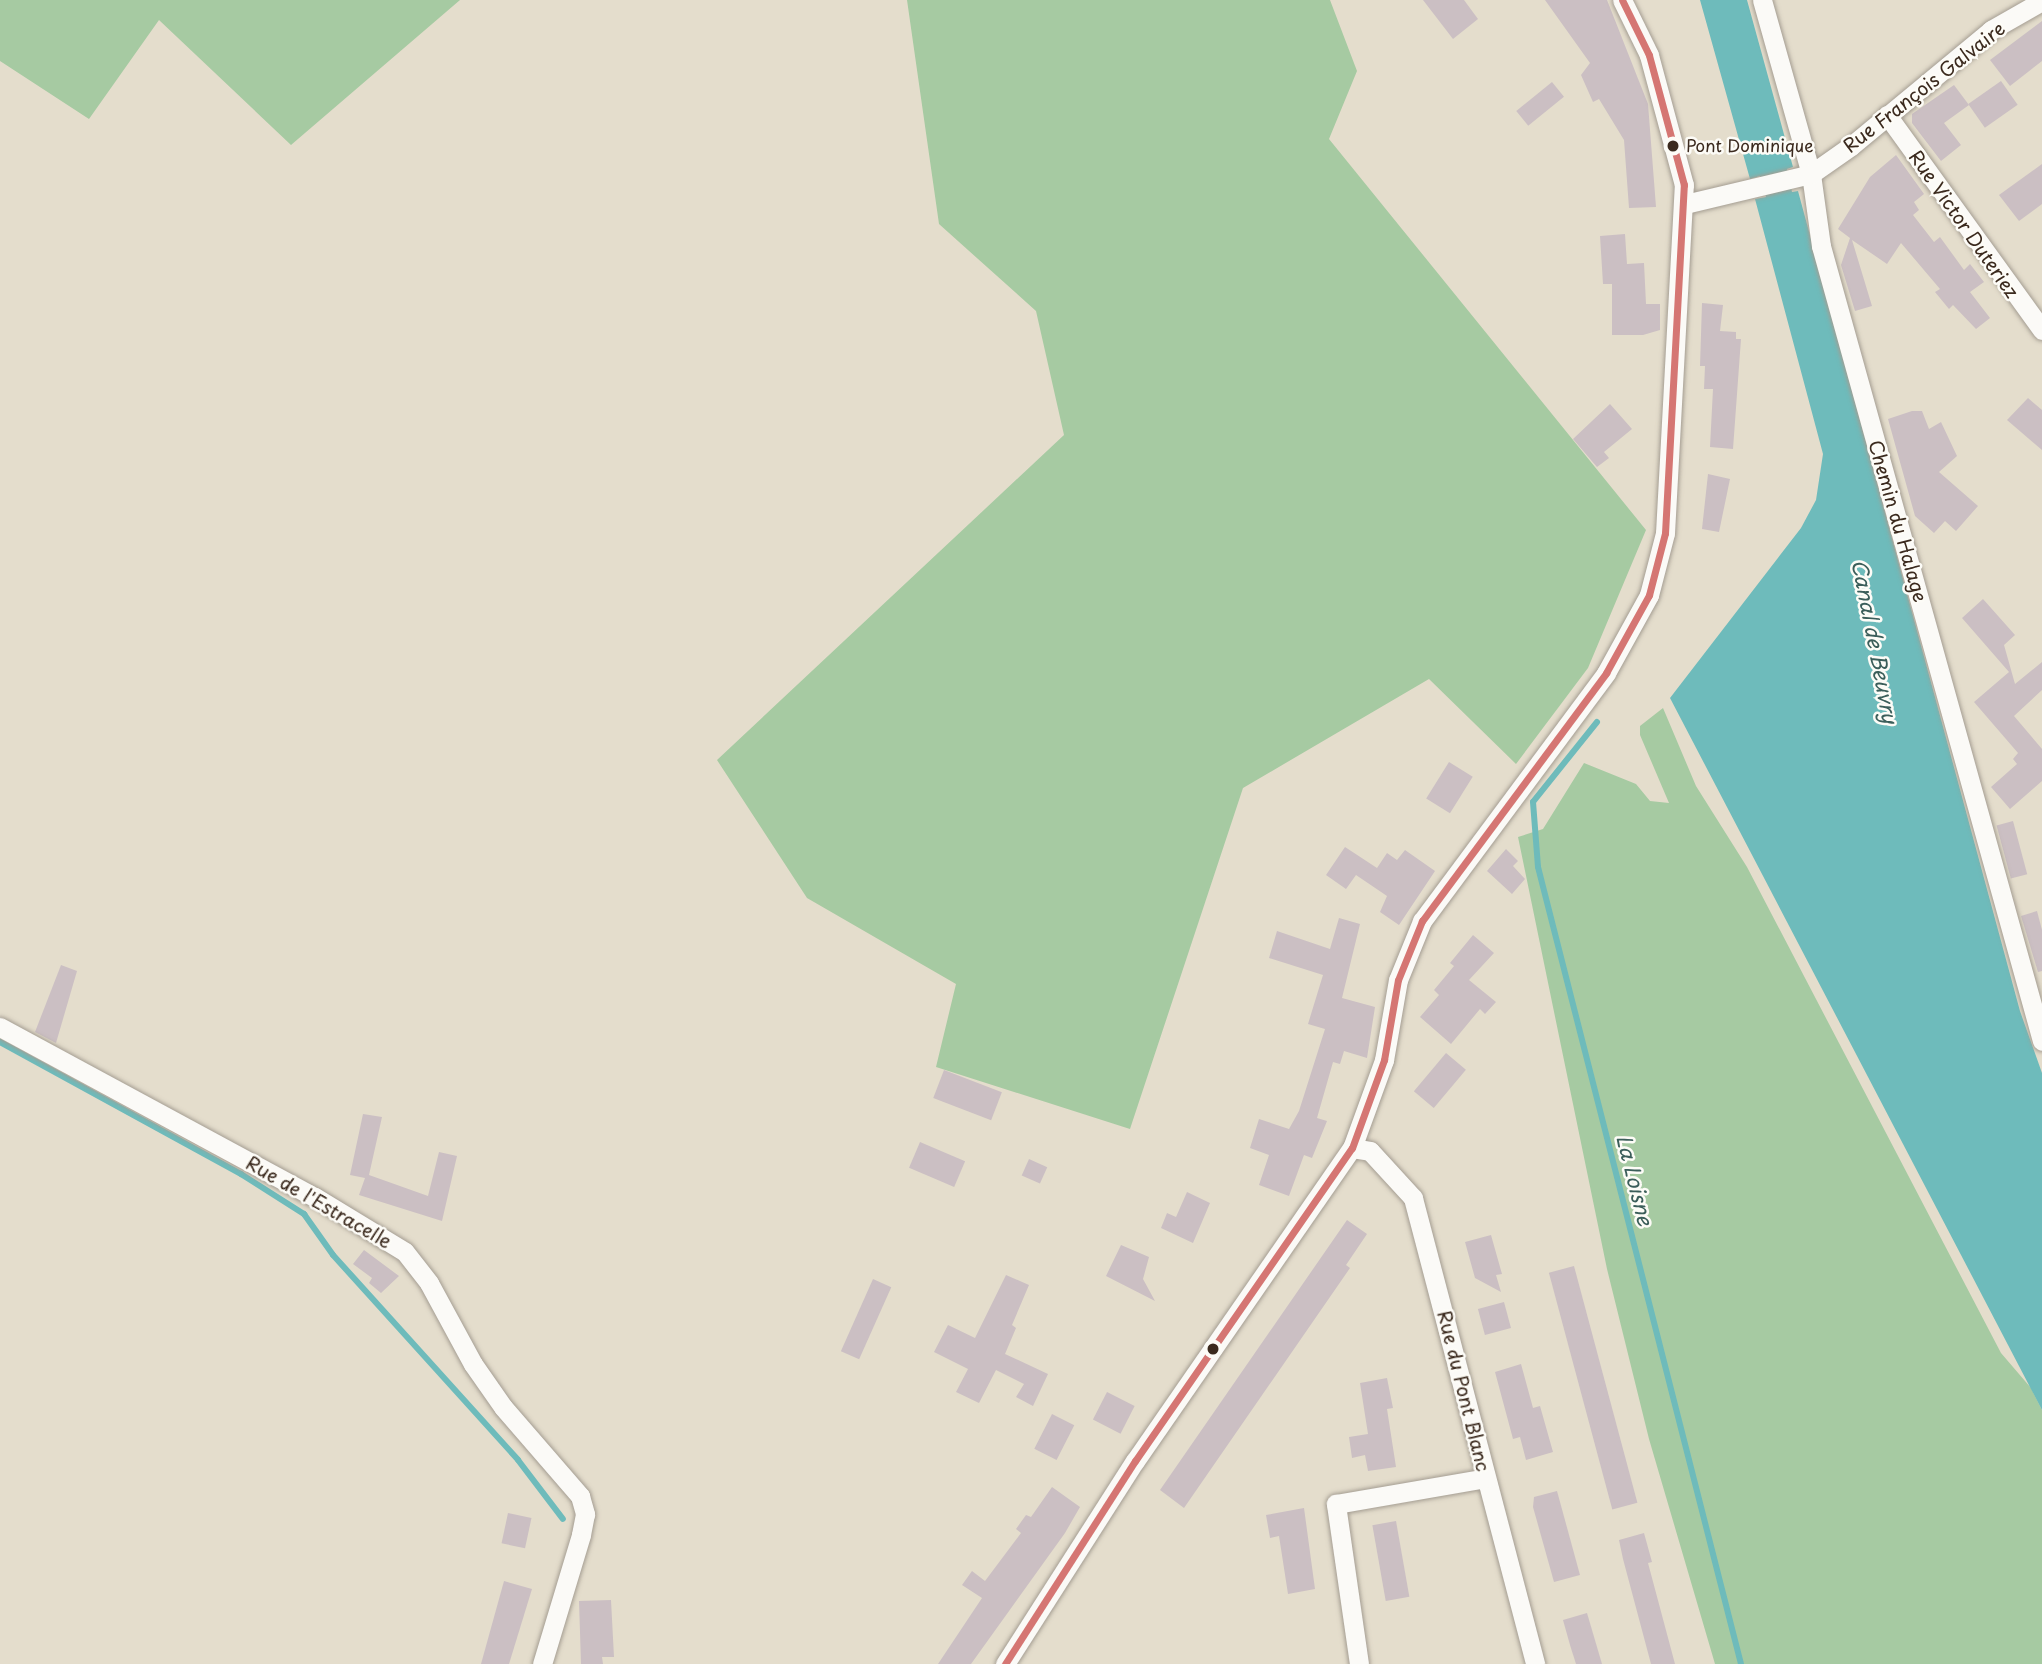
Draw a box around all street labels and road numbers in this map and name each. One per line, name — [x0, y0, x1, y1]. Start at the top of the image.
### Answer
street label: Rue François Galvaire — [1838, 16, 2010, 158]
street label: Rue Victor Duteriez — [1904, 145, 2024, 303]
street label: Chemin du Halage — [1864, 437, 1932, 605]
street label: Rue de l'Estracelle — [241, 1150, 397, 1254]
street label: Rue du Pont Blanc — [1433, 1307, 1495, 1475]

